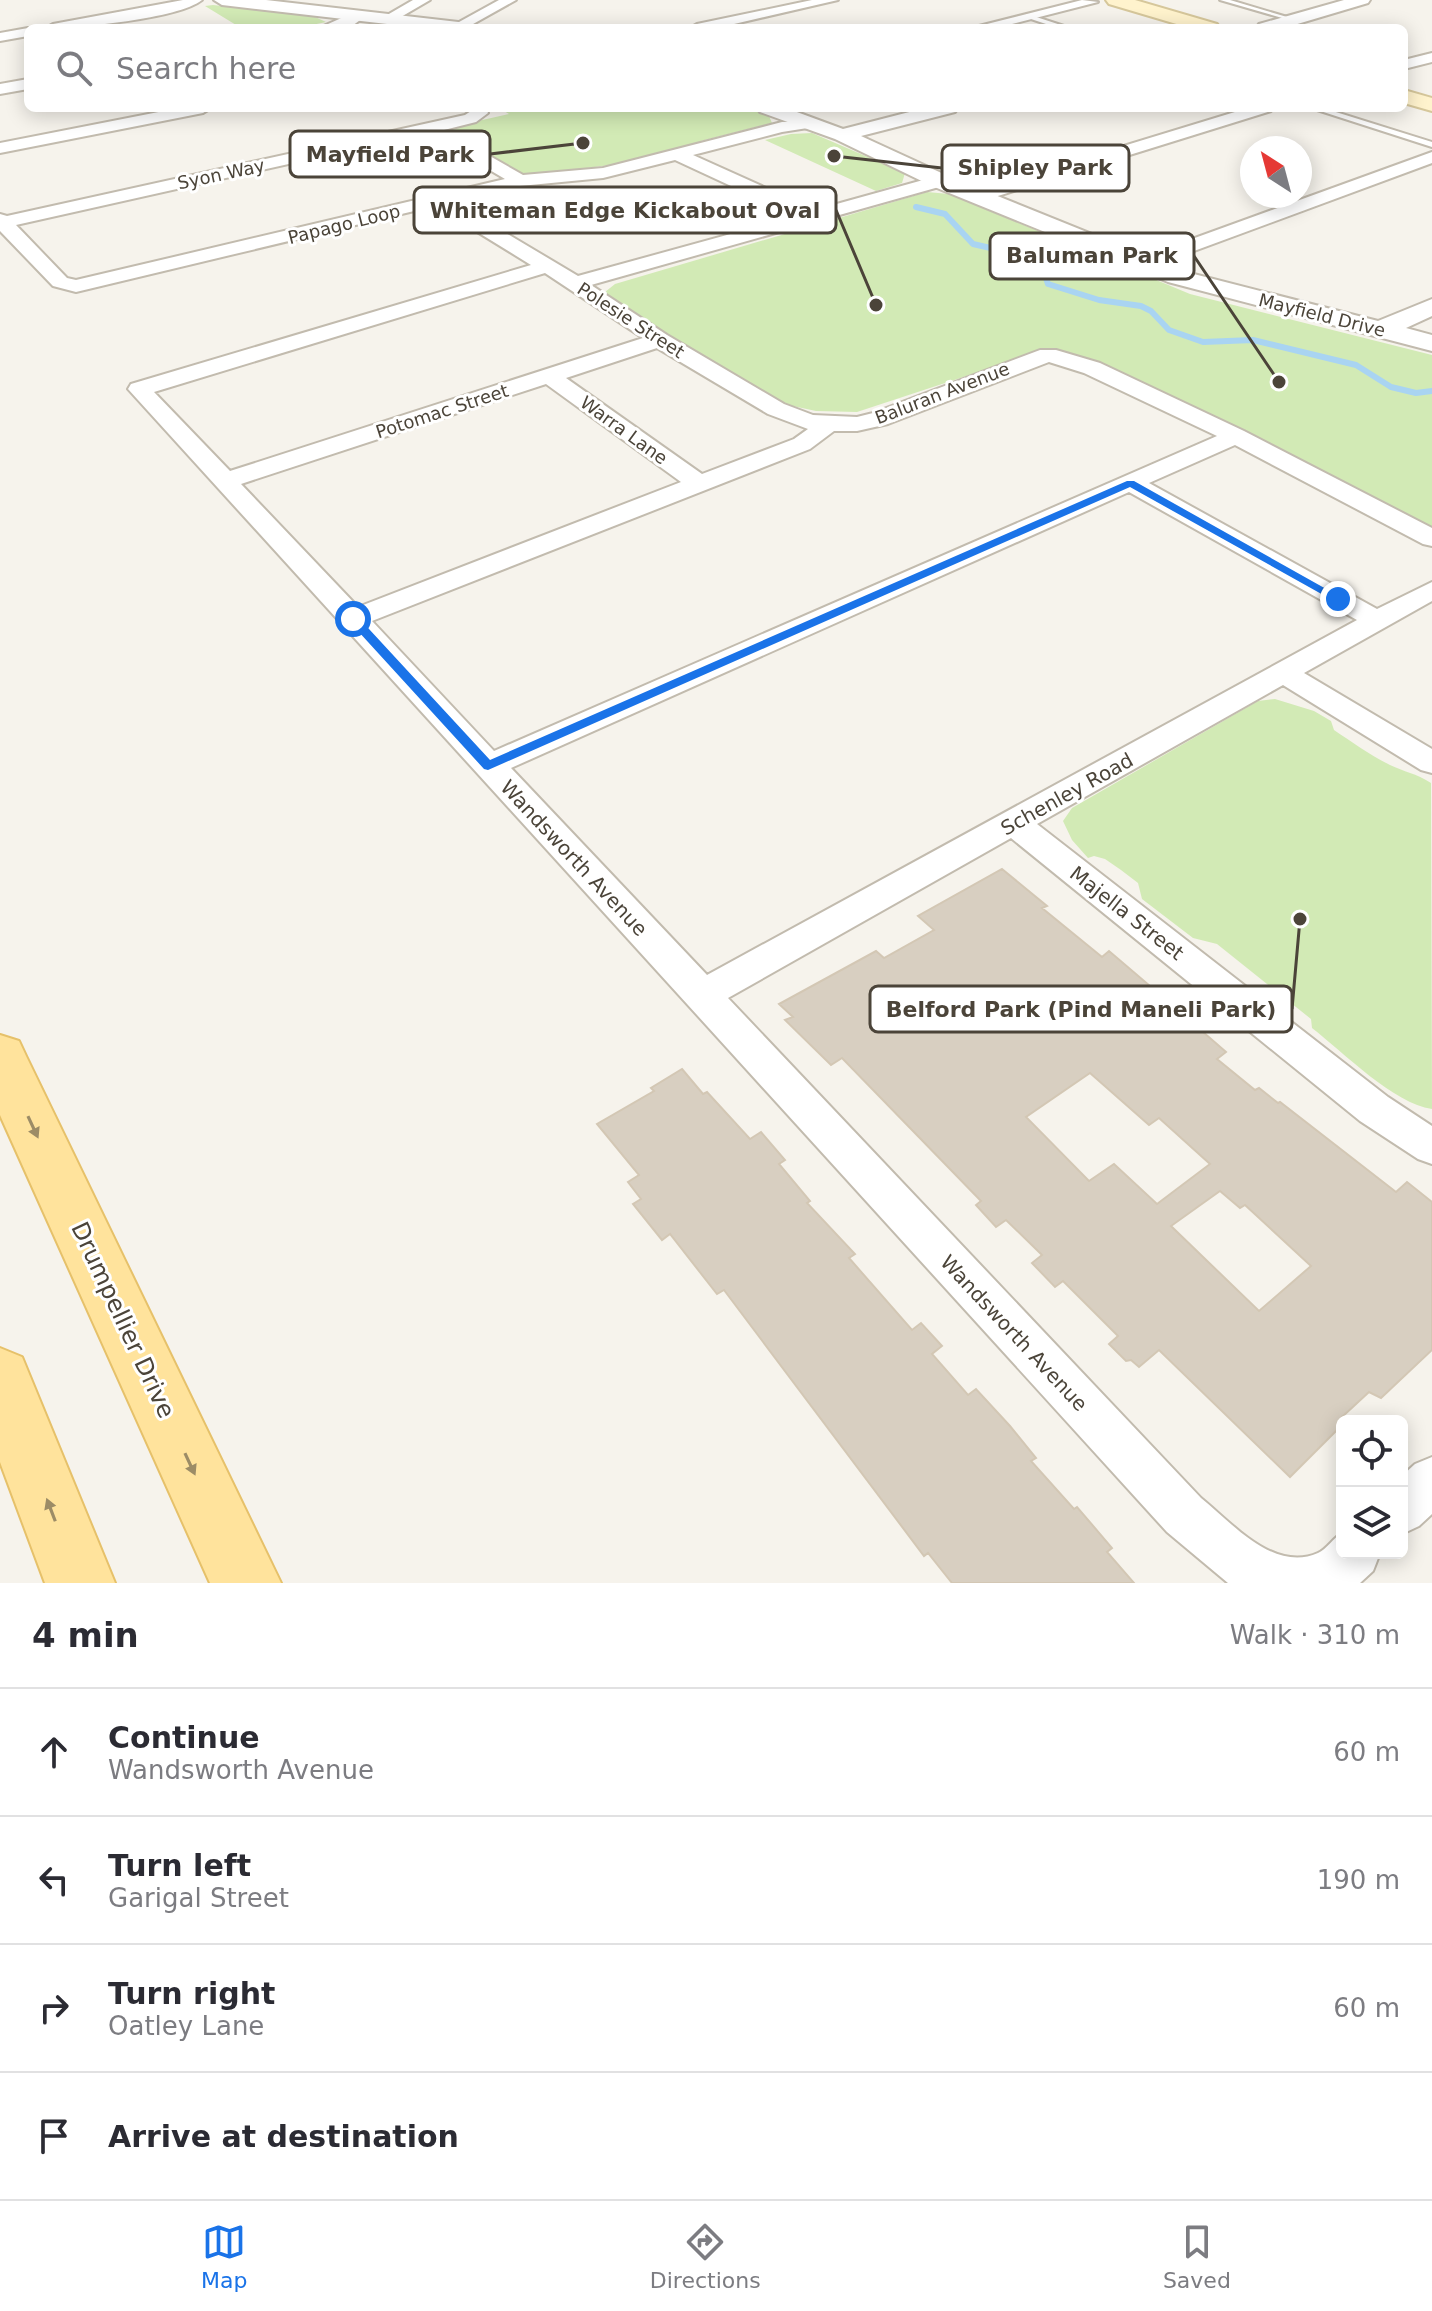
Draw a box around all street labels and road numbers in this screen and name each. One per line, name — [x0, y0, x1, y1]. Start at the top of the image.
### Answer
street label: Syon Way — [176, 154, 267, 193]
street label: Papago Loop — [286, 200, 402, 248]
street label: Polesie Street — [574, 278, 688, 362]
street label: Mayfield Drive — [1257, 289, 1387, 341]
street label: Baluran Avenue — [872, 358, 1012, 428]
street label: Potomac Street — [373, 380, 511, 442]
street label: Warra Lane — [576, 391, 672, 469]
street label: Schenley Road — [997, 748, 1137, 840]
street label: Wandsworth Avenue — [495, 775, 653, 941]
street label: Majella Street — [1065, 861, 1189, 965]
street label: Drumpellier Drive — [65, 1217, 181, 1423]
street label: Wandsworth Avenue — [935, 1250, 1093, 1416]

